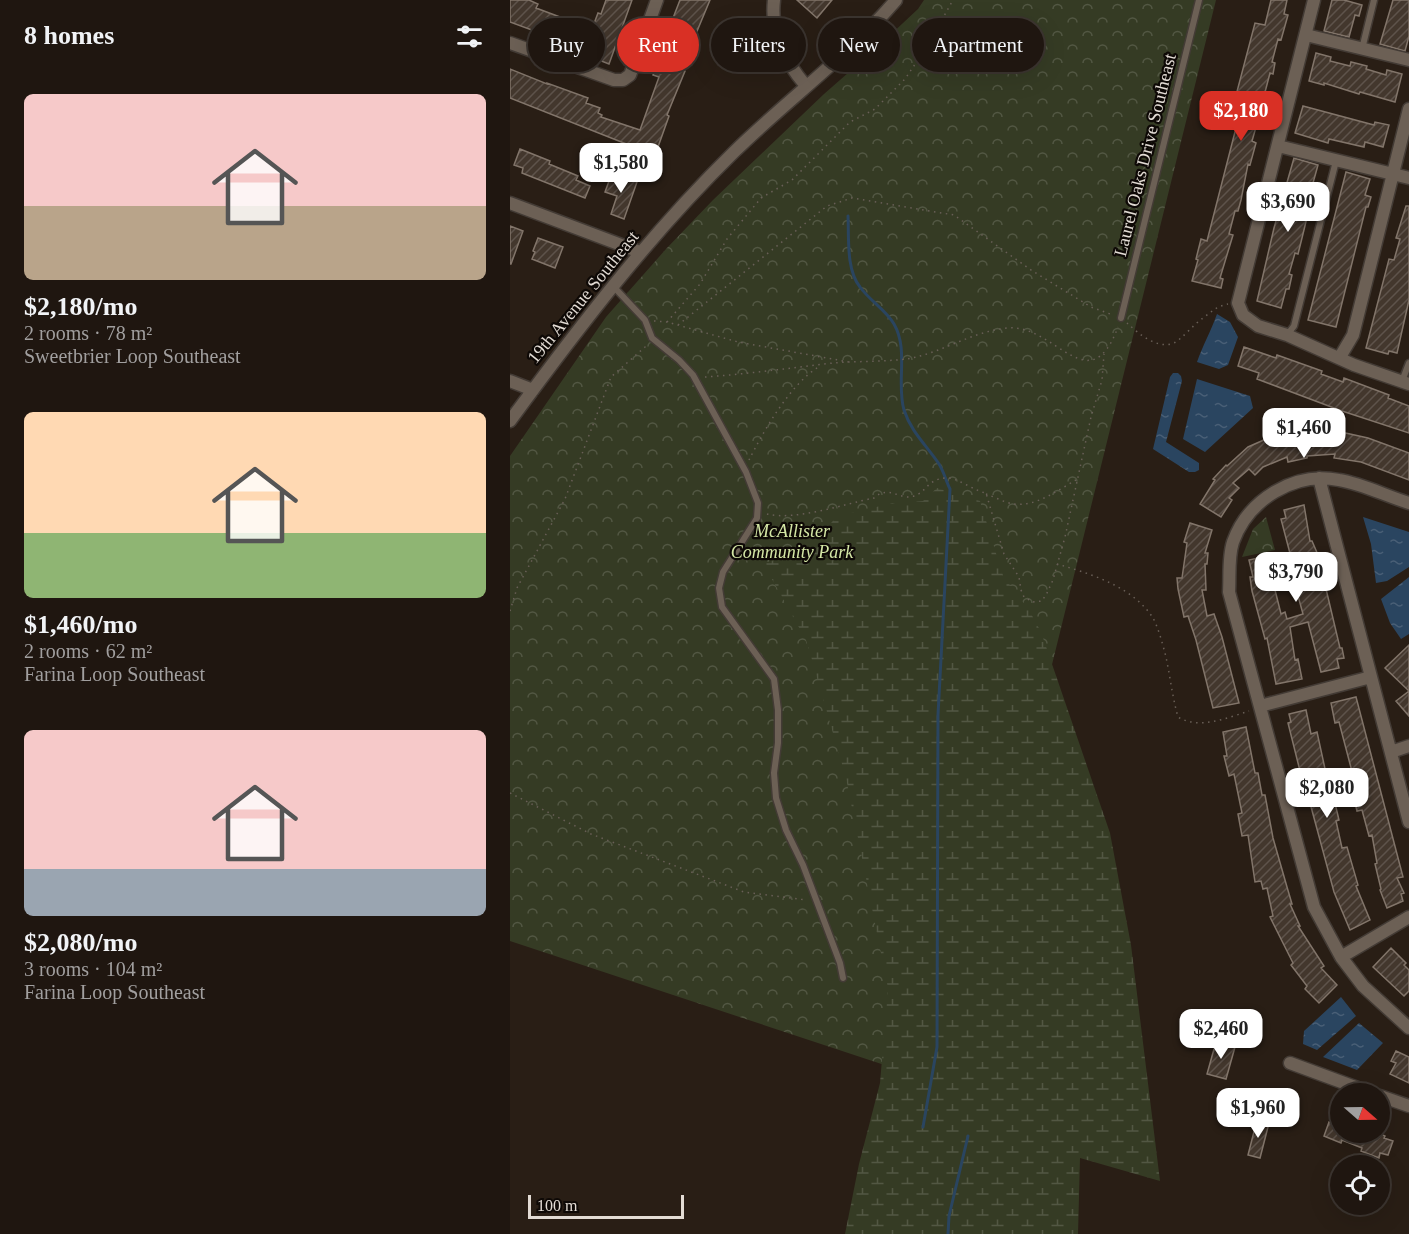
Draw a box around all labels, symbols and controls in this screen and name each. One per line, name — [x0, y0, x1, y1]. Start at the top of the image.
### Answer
chip: Buy — [528, 18, 605, 72]
chip: Rent — [617, 18, 699, 72]
chip: Filters — [711, 18, 806, 72]
chip: New — [818, 18, 900, 72]
chip: Apartment — [912, 18, 1044, 72]
icon: filters — [453, 20, 486, 53]
text: 8 homes — [24, 21, 114, 50]
street label: Laurel Oaks Drive Southeast — [1110, 51, 1180, 259]
pin: $2,180 — [1192, 91, 1290, 142]
text: $2,180 — [1214, 99, 1269, 121]
icon: home — [201, 133, 309, 241]
pin: $1,580 — [572, 143, 670, 194]
text: $1,580 — [594, 151, 649, 173]
pin: $3,690 — [1239, 182, 1337, 233]
text: $3,690 — [1261, 190, 1316, 212]
street label: 19th Avenue Southeast — [523, 227, 643, 367]
text: $2,180/mo — [24, 292, 137, 321]
text: 2 rooms · 78 m² — [24, 322, 152, 344]
text: Sweetbrier Loop Southeast — [24, 345, 241, 367]
pin: $1,460 — [1255, 408, 1353, 459]
text: $1,460 — [1277, 416, 1332, 438]
icon: home — [201, 451, 309, 559]
park label: McAllister Community Park — [731, 521, 854, 562]
pin: $3,790 — [1247, 552, 1345, 603]
text: $3,790 — [1269, 560, 1324, 582]
text: $1,460/mo — [24, 610, 137, 639]
text: 2 rooms · 62 m² — [24, 640, 152, 662]
text: Farina Loop Southeast — [24, 663, 205, 685]
pin: $2,080 — [1278, 768, 1376, 819]
icon: home — [201, 769, 309, 877]
text: $2,080 — [1300, 776, 1355, 798]
text: $2,080/mo — [24, 928, 137, 957]
text: 3 rooms · 104 m² — [24, 958, 162, 980]
text: Farina Loop Southeast — [24, 981, 205, 1003]
pin: $2,460 — [1172, 1009, 1270, 1060]
text: $2,460 — [1194, 1017, 1249, 1039]
north arrow — [1330, 1083, 1390, 1143]
map controls — [1330, 1083, 1390, 1215]
pin: $1,960 — [1209, 1088, 1307, 1139]
text: $1,960 — [1231, 1096, 1286, 1118]
button: locate — [1330, 1155, 1390, 1215]
scale bar — [528, 1192, 684, 1220]
text: 100 m — [537, 1197, 577, 1214]

